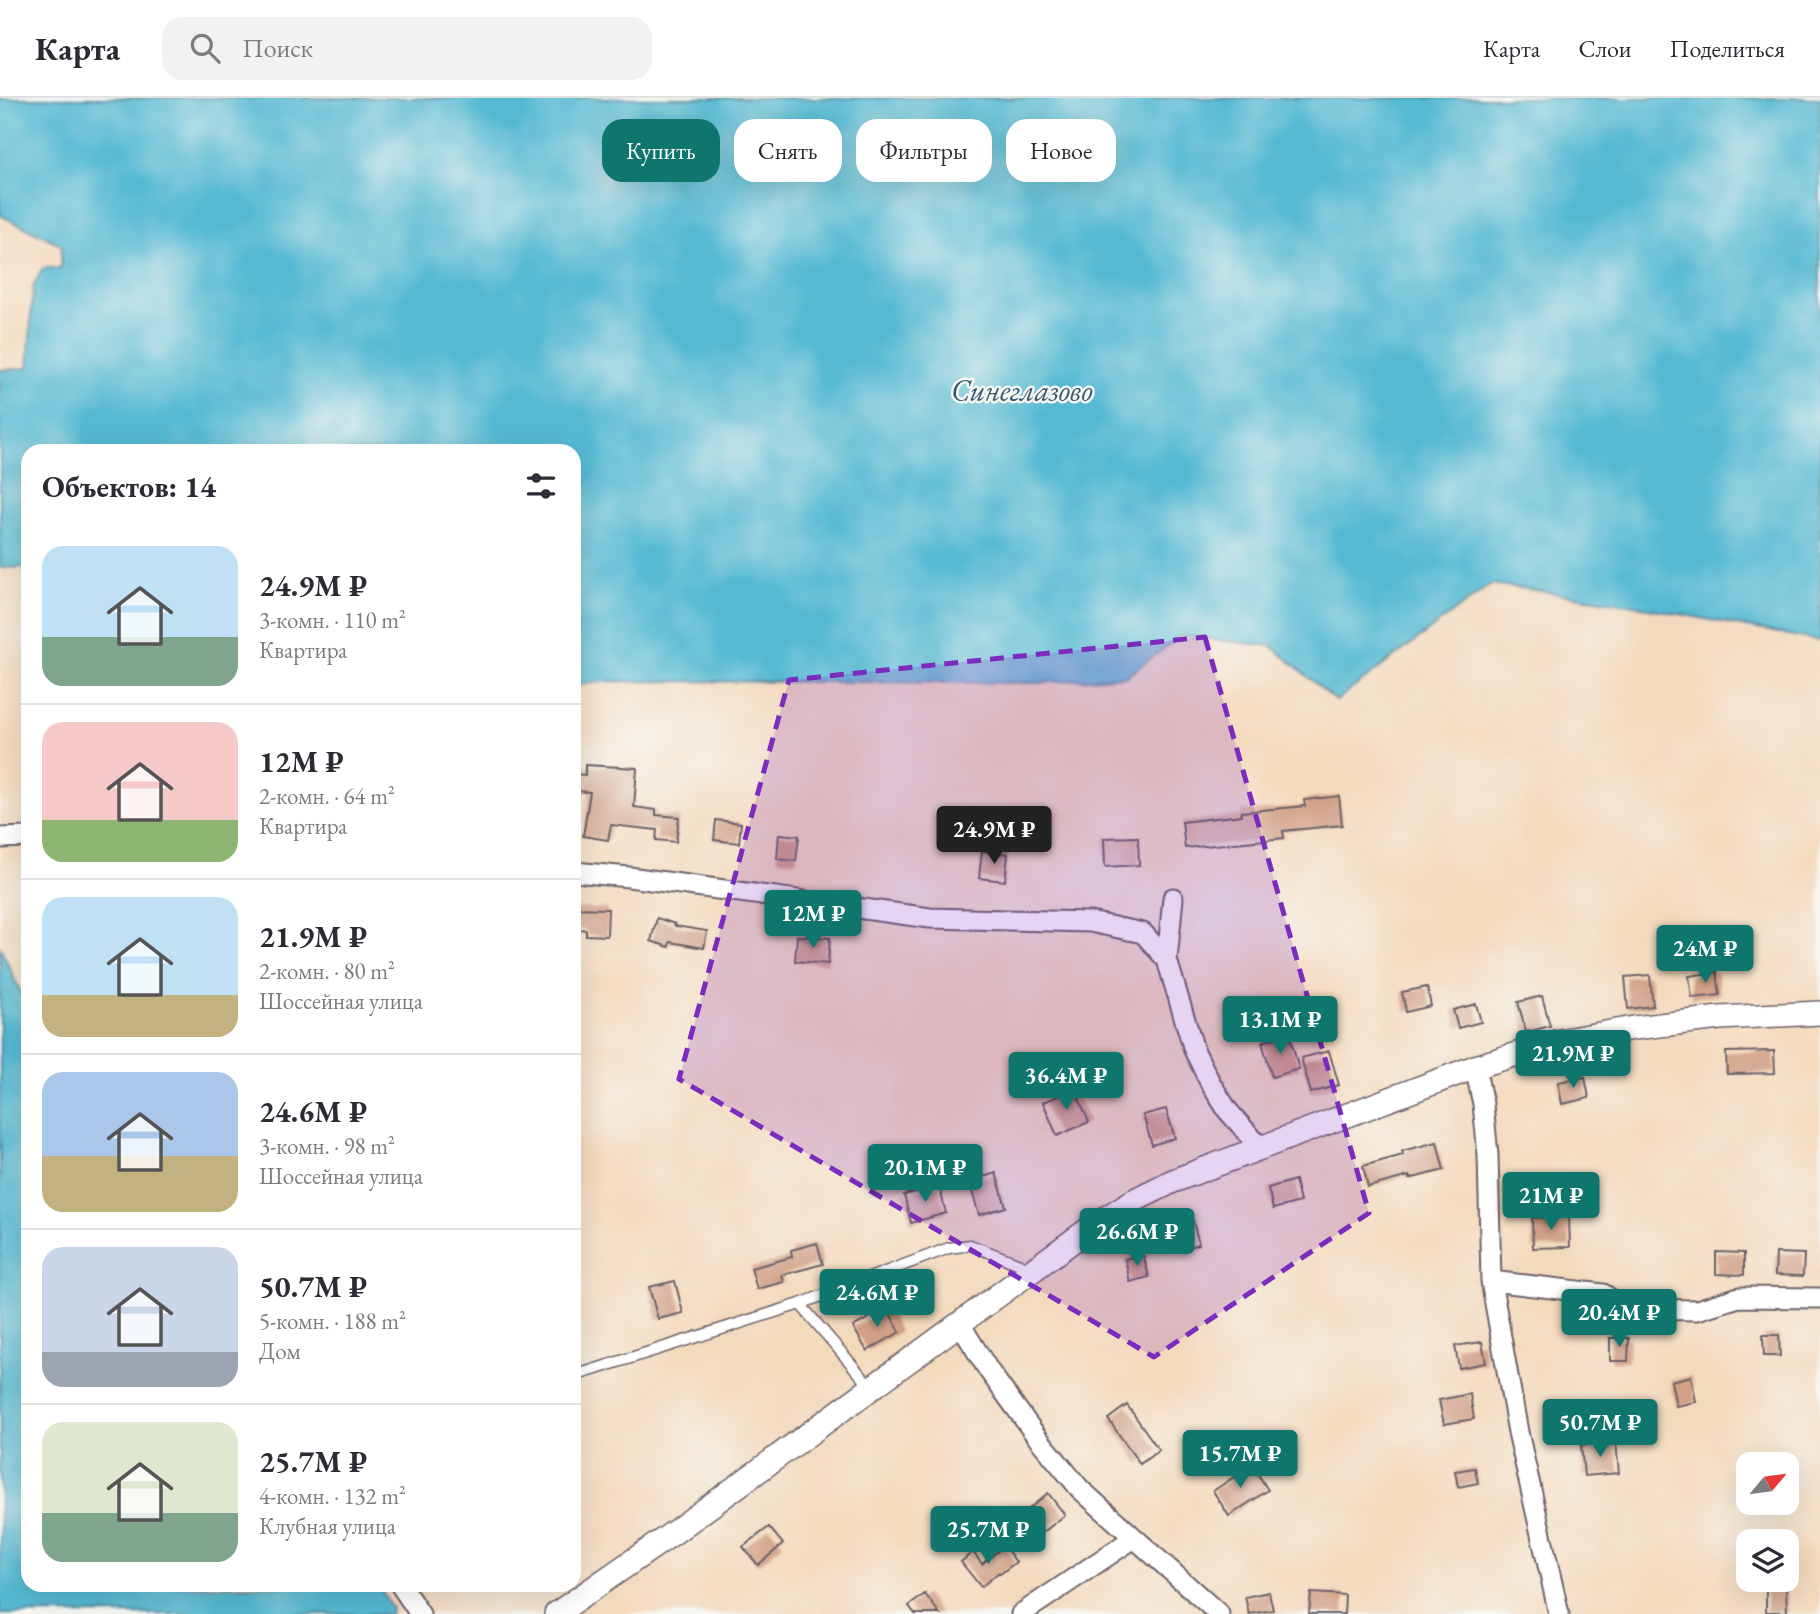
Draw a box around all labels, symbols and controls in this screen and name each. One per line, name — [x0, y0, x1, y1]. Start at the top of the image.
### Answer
search box — [162, 17, 652, 80]
text: Карта — [35, 27, 120, 70]
icon: search — [186, 29, 224, 67]
text: Поиск — [242, 31, 313, 65]
text: Карта — [1483, 33, 1540, 64]
text: Слои — [1578, 33, 1632, 64]
text: Поделиться — [1670, 33, 1785, 64]
chip: Купить — [602, 119, 720, 182]
chip: Снять — [734, 119, 842, 182]
chip: Фильтры — [856, 119, 992, 182]
chip: Новое — [1006, 119, 1116, 182]
water label: Синеглазово — [951, 371, 1093, 410]
text: Объектов: 14 — [42, 467, 216, 506]
icon: filters — [522, 467, 560, 505]
text: 24.9M ₽ — [259, 566, 367, 605]
icon: home — [98, 574, 182, 658]
text: 3-комн. · 110 m² — [259, 605, 406, 635]
text: Квартира — [259, 635, 347, 665]
text: 12M ₽ — [259, 742, 344, 781]
icon: home — [98, 750, 182, 834]
text: 2-комн. · 64 m² — [259, 781, 395, 811]
pin: 24.9M ₽ — [929, 806, 1059, 866]
text: Квартира — [259, 811, 347, 841]
text: 24.9M ₽ — [953, 814, 1035, 844]
pin: 12M ₽ — [764, 890, 862, 950]
text: 12M ₽ — [780, 898, 846, 928]
text: 21.9M ₽ — [259, 917, 367, 956]
icon: home — [98, 925, 182, 1009]
pin: 24M ₽ — [1656, 926, 1754, 985]
text: 24M ₽ — [1672, 933, 1738, 963]
text: 2-комн. · 80 m² — [259, 956, 395, 986]
text: Шоссейная улица — [259, 986, 423, 1016]
pin: 13.1M ₽ — [1215, 996, 1345, 1056]
text: 13.1M ₽ — [1239, 1004, 1321, 1034]
pin: 21.9M ₽ — [1508, 1030, 1638, 1090]
text: 21.9M ₽ — [1532, 1038, 1614, 1068]
pin: 36.4M ₽ — [1001, 1052, 1131, 1112]
text: 36.4M ₽ — [1025, 1060, 1107, 1090]
text: 24.6M ₽ — [259, 1092, 367, 1131]
icon: home — [98, 1100, 182, 1184]
text: 3-комн. · 98 m² — [259, 1131, 395, 1161]
pin: 20.1M ₽ — [860, 1144, 990, 1204]
text: 20.1M ₽ — [884, 1152, 966, 1182]
text: Шоссейная улица — [259, 1161, 423, 1191]
pin: 21M ₽ — [1502, 1172, 1600, 1232]
text: 21M ₽ — [1518, 1180, 1584, 1210]
pin: 26.6M ₽ — [1072, 1208, 1202, 1268]
text: 26.6M ₽ — [1096, 1216, 1178, 1246]
text: 50.7M ₽ — [259, 1267, 367, 1306]
pin: 24.6M ₽ — [812, 1270, 942, 1329]
icon: home — [98, 1275, 182, 1359]
text: 24.6M ₽ — [836, 1277, 918, 1307]
pin: 20.4M ₽ — [1554, 1290, 1684, 1349]
text: 20.4M ₽ — [1578, 1297, 1660, 1327]
text: 5-комн. · 188 m² — [259, 1306, 406, 1336]
text: Дом — [259, 1336, 301, 1366]
pin: 50.7M ₽ — [1535, 1400, 1665, 1459]
text: 50.7M ₽ — [1559, 1407, 1641, 1437]
pin: 15.7M ₽ — [1175, 1430, 1305, 1490]
text: 15.7M ₽ — [1199, 1438, 1281, 1468]
text: 25.7M ₽ — [259, 1442, 367, 1481]
icon: home — [98, 1450, 182, 1534]
north arrow — [1736, 1452, 1799, 1516]
map controls — [1736, 1452, 1799, 1592]
text: 4-комн. · 132 m² — [259, 1481, 406, 1511]
pin: 25.7M ₽ — [923, 1506, 1053, 1566]
text: Клубная улица — [259, 1511, 396, 1541]
text: 25.7M ₽ — [947, 1514, 1029, 1544]
button: layers — [1736, 1529, 1799, 1592]

